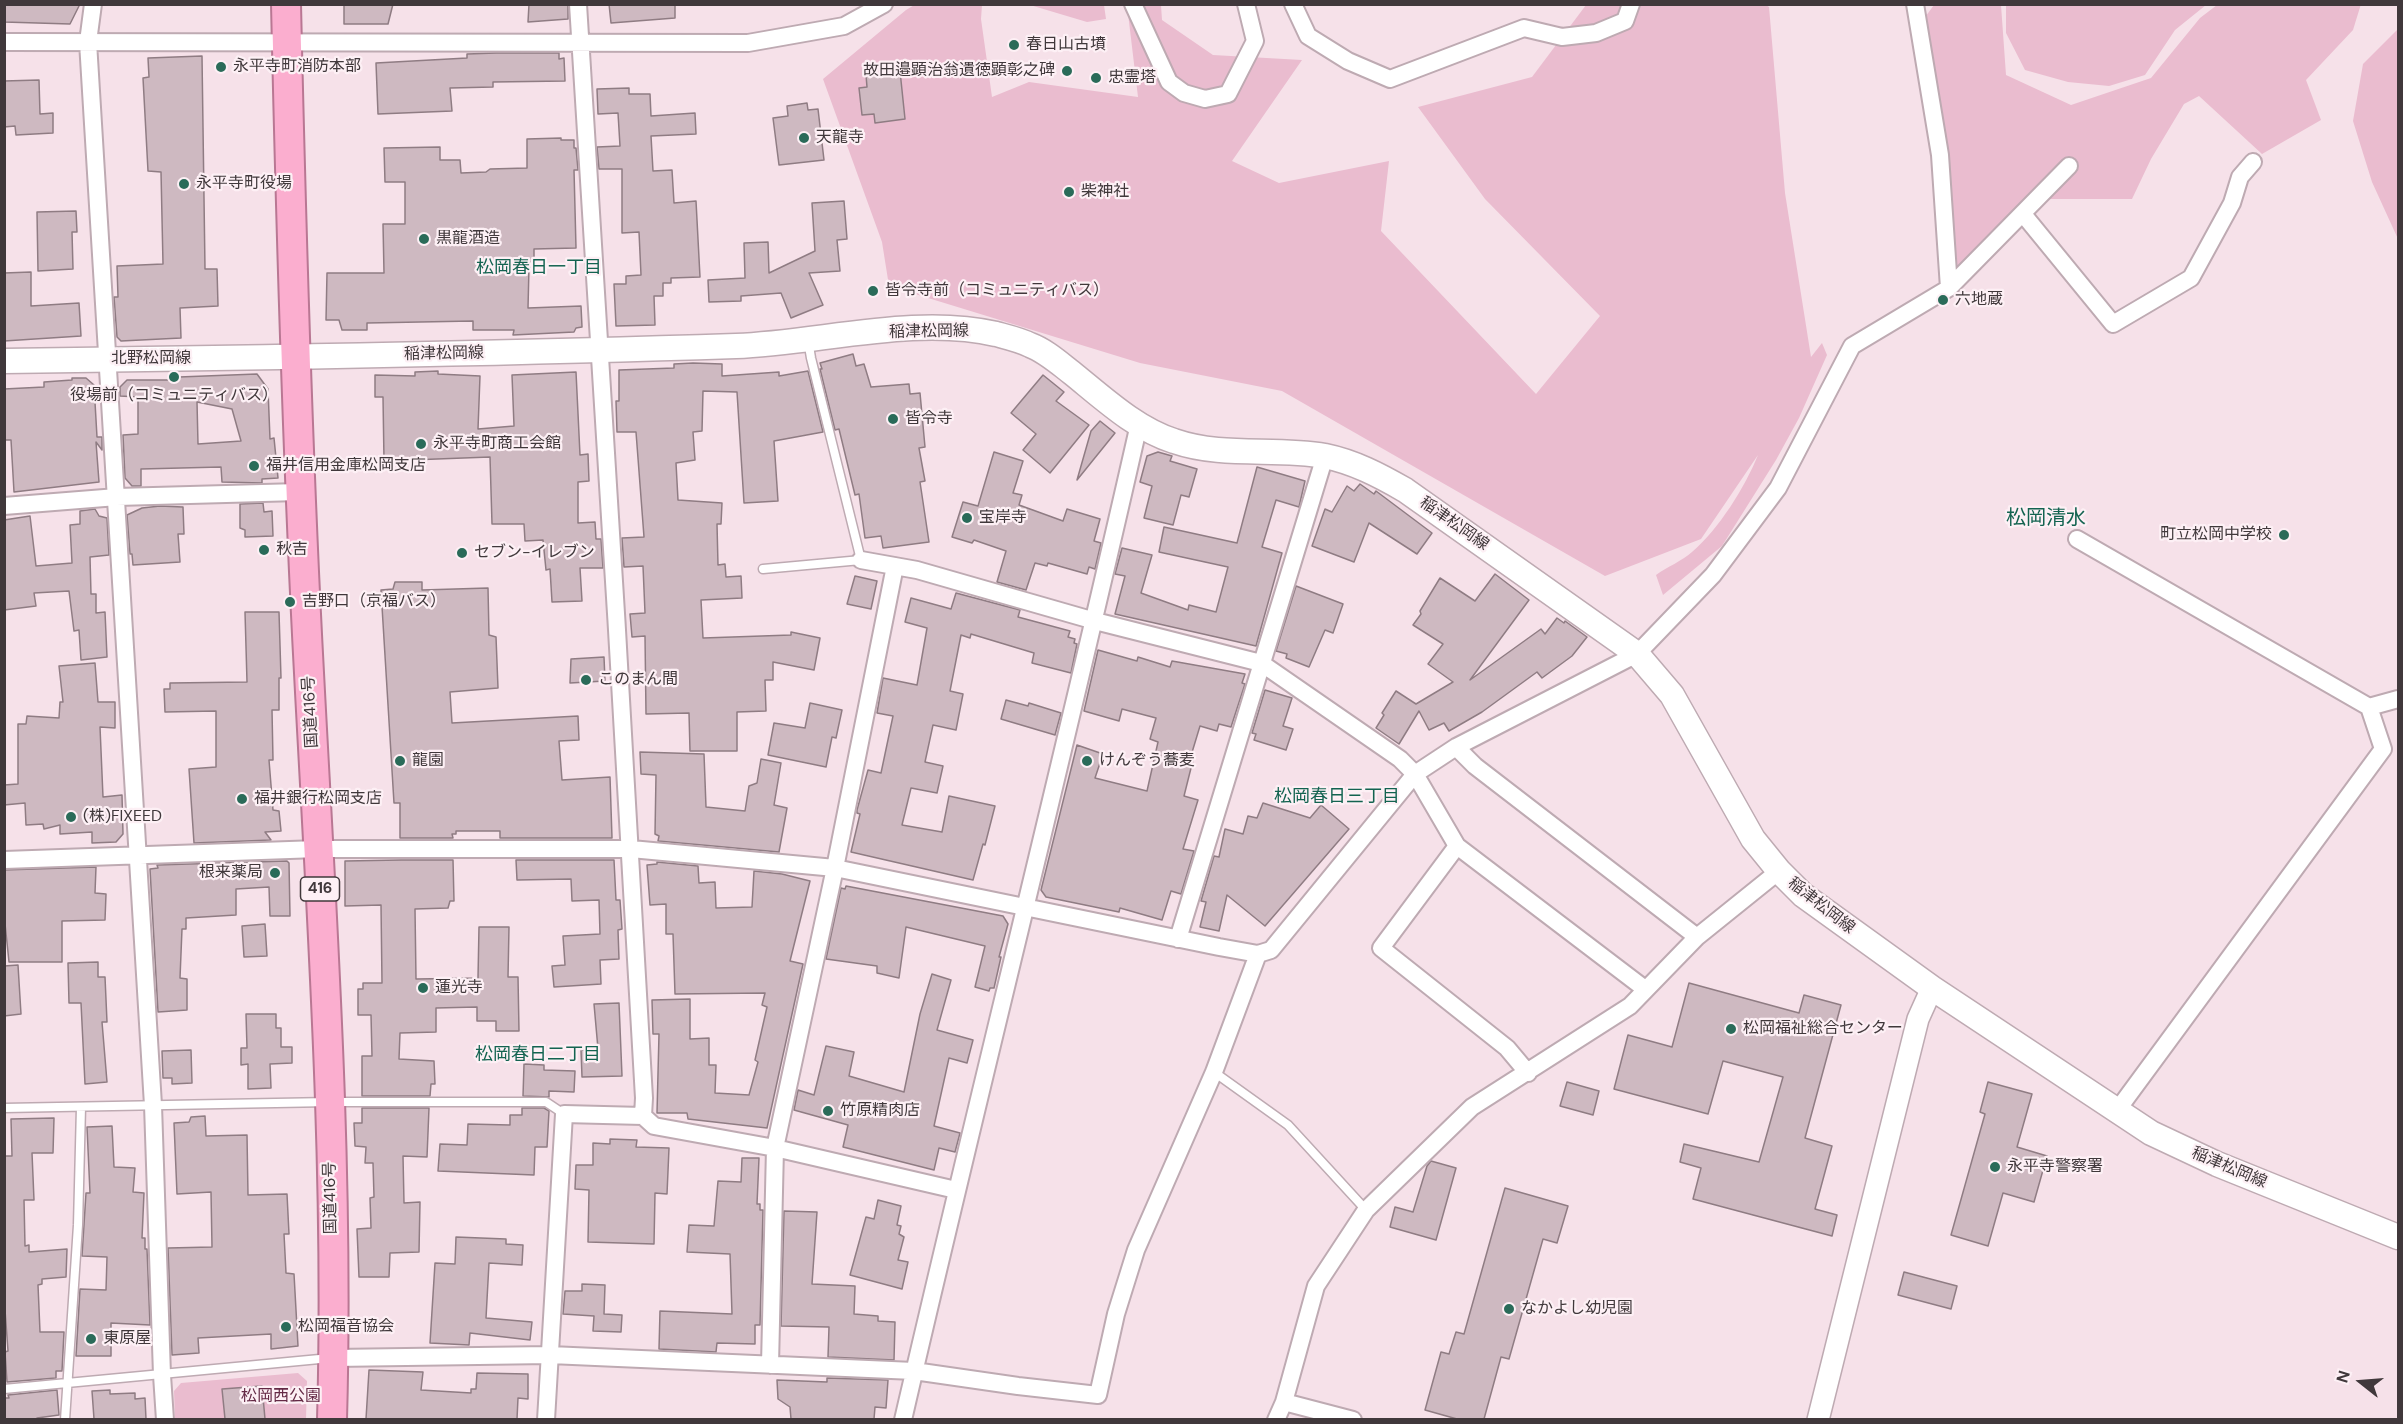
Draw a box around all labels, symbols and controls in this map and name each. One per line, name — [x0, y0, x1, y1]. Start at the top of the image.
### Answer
place label: 春日山古墳 — [1026, 35, 1106, 55]
marker: 春日山古墳 — [1007, 38, 1021, 52]
place label: 永平寺町消防本部 — [233, 57, 361, 77]
marker: 永平寺町消防本部 — [214, 60, 228, 74]
place label: 故田邉顕治翁遺徳顕彰之碑 — [863, 61, 1055, 81]
marker: 故田邉顕治翁遺徳顕彰之碑 — [1060, 64, 1074, 78]
place label: 忠霊塔 — [1108, 68, 1156, 88]
marker: 忠霊塔 — [1089, 71, 1103, 85]
place label: 天龍寺 — [816, 128, 864, 148]
marker: 天龍寺 — [797, 131, 811, 145]
place label: 永平寺町役場 — [196, 174, 292, 194]
marker: 永平寺町役場 — [177, 177, 191, 191]
place label: 柴神社 — [1081, 182, 1129, 202]
marker: 柴神社 — [1062, 185, 1076, 199]
place label: 黒龍酒造 — [436, 229, 500, 249]
marker: 黒龍酒造 — [417, 232, 431, 246]
district label: 松岡春日一丁目 — [476, 257, 602, 279]
place label: 皆令寺前（コミュニティバス） — [885, 281, 1109, 301]
marker: 皆令寺前（コミュニティバス） — [866, 284, 880, 298]
place label: 六地蔵 — [1955, 290, 2003, 310]
marker: 六地蔵 — [1936, 293, 1950, 307]
street label: 稲津松岡線 — [889, 322, 969, 342]
street label: 稲津松岡線 — [404, 344, 484, 364]
street label: 北野松岡線 — [111, 349, 191, 369]
marker: 役場前（コミュニティバス） — [167, 370, 181, 384]
place label: 役場前（コミュニティバス） — [70, 386, 278, 406]
place label: 皆令寺 — [905, 409, 953, 429]
marker: 皆令寺 — [886, 412, 900, 426]
place label: 永平寺町商工会館 — [433, 434, 561, 454]
marker: 永平寺町商工会館 — [414, 437, 428, 451]
place label: 福井信用金庫松岡支店 — [266, 456, 426, 476]
marker: 福井信用金庫松岡支店 — [247, 459, 261, 473]
street label: 稲津松岡線 — [1416, 493, 1492, 555]
district label: 松岡清水 — [2006, 507, 2086, 531]
place label: 宝岸寺 — [979, 508, 1027, 528]
marker: 宝岸寺 — [960, 511, 974, 525]
place label: 町立松岡中学校 — [2160, 525, 2272, 545]
marker: 町立松岡中学校 — [2277, 528, 2291, 542]
place label: 秋吉 — [276, 540, 308, 560]
marker: 秋吉 — [257, 543, 271, 557]
place label: セブン-イレブン — [474, 543, 595, 563]
marker: セブン-イレブン — [455, 546, 469, 560]
place label: 吉野口（京福バス） — [302, 592, 446, 612]
marker: 吉野口（京福バス） — [283, 595, 297, 609]
place label: このまん間 — [598, 670, 678, 690]
marker: このまん間 — [579, 673, 593, 687]
street label: 国道416号 — [300, 675, 322, 749]
place label: 龍園 — [412, 751, 444, 771]
place label: けんぞう蕎麦 — [1099, 751, 1195, 771]
marker: 龍園 — [393, 754, 407, 768]
marker: けんぞう蕎麦 — [1080, 754, 1094, 768]
district label: 松岡春日三丁目 — [1274, 786, 1400, 808]
place label: 福井銀行松岡支店 — [254, 789, 382, 809]
marker: 福井銀行松岡支店 — [235, 792, 249, 806]
place label: (株)FIXEED — [83, 807, 162, 827]
marker: (株)FIXEED — [64, 810, 78, 824]
place label: 根来薬局 — [199, 863, 263, 883]
marker: 根来薬局 — [268, 866, 282, 880]
street label: 稲津松岡線 — [1784, 874, 1858, 938]
road number: 416 — [300, 877, 340, 901]
place label: 蓮光寺 — [435, 978, 483, 998]
marker: 蓮光寺 — [416, 981, 430, 995]
place label: 松岡福祉総合センター — [1743, 1019, 1903, 1039]
marker: 松岡福祉総合センター — [1724, 1022, 1738, 1036]
district label: 松岡春日二丁目 — [475, 1044, 601, 1066]
place label: 竹原精肉店 — [840, 1101, 920, 1121]
marker: 竹原精肉店 — [821, 1104, 835, 1118]
street label: 稲津松岡線 — [2188, 1144, 2270, 1192]
place label: 永平寺警察署 — [2007, 1157, 2103, 1177]
marker: 永平寺警察署 — [1988, 1160, 2002, 1174]
street label: 国道416号 — [321, 1161, 341, 1235]
place label: なかよし幼児園 — [1521, 1299, 1633, 1319]
marker: なかよし幼児園 — [1502, 1302, 1516, 1316]
place label: 松岡福音協会 — [298, 1317, 394, 1337]
marker: 松岡福音協会 — [279, 1320, 293, 1334]
place label: 東原屋 — [103, 1329, 151, 1349]
marker: 東原屋 — [84, 1332, 98, 1346]
north arrow — [2331, 1352, 2391, 1412]
text: N — [2332, 1368, 2355, 1385]
park label: 松岡西公園 — [241, 1387, 321, 1407]

